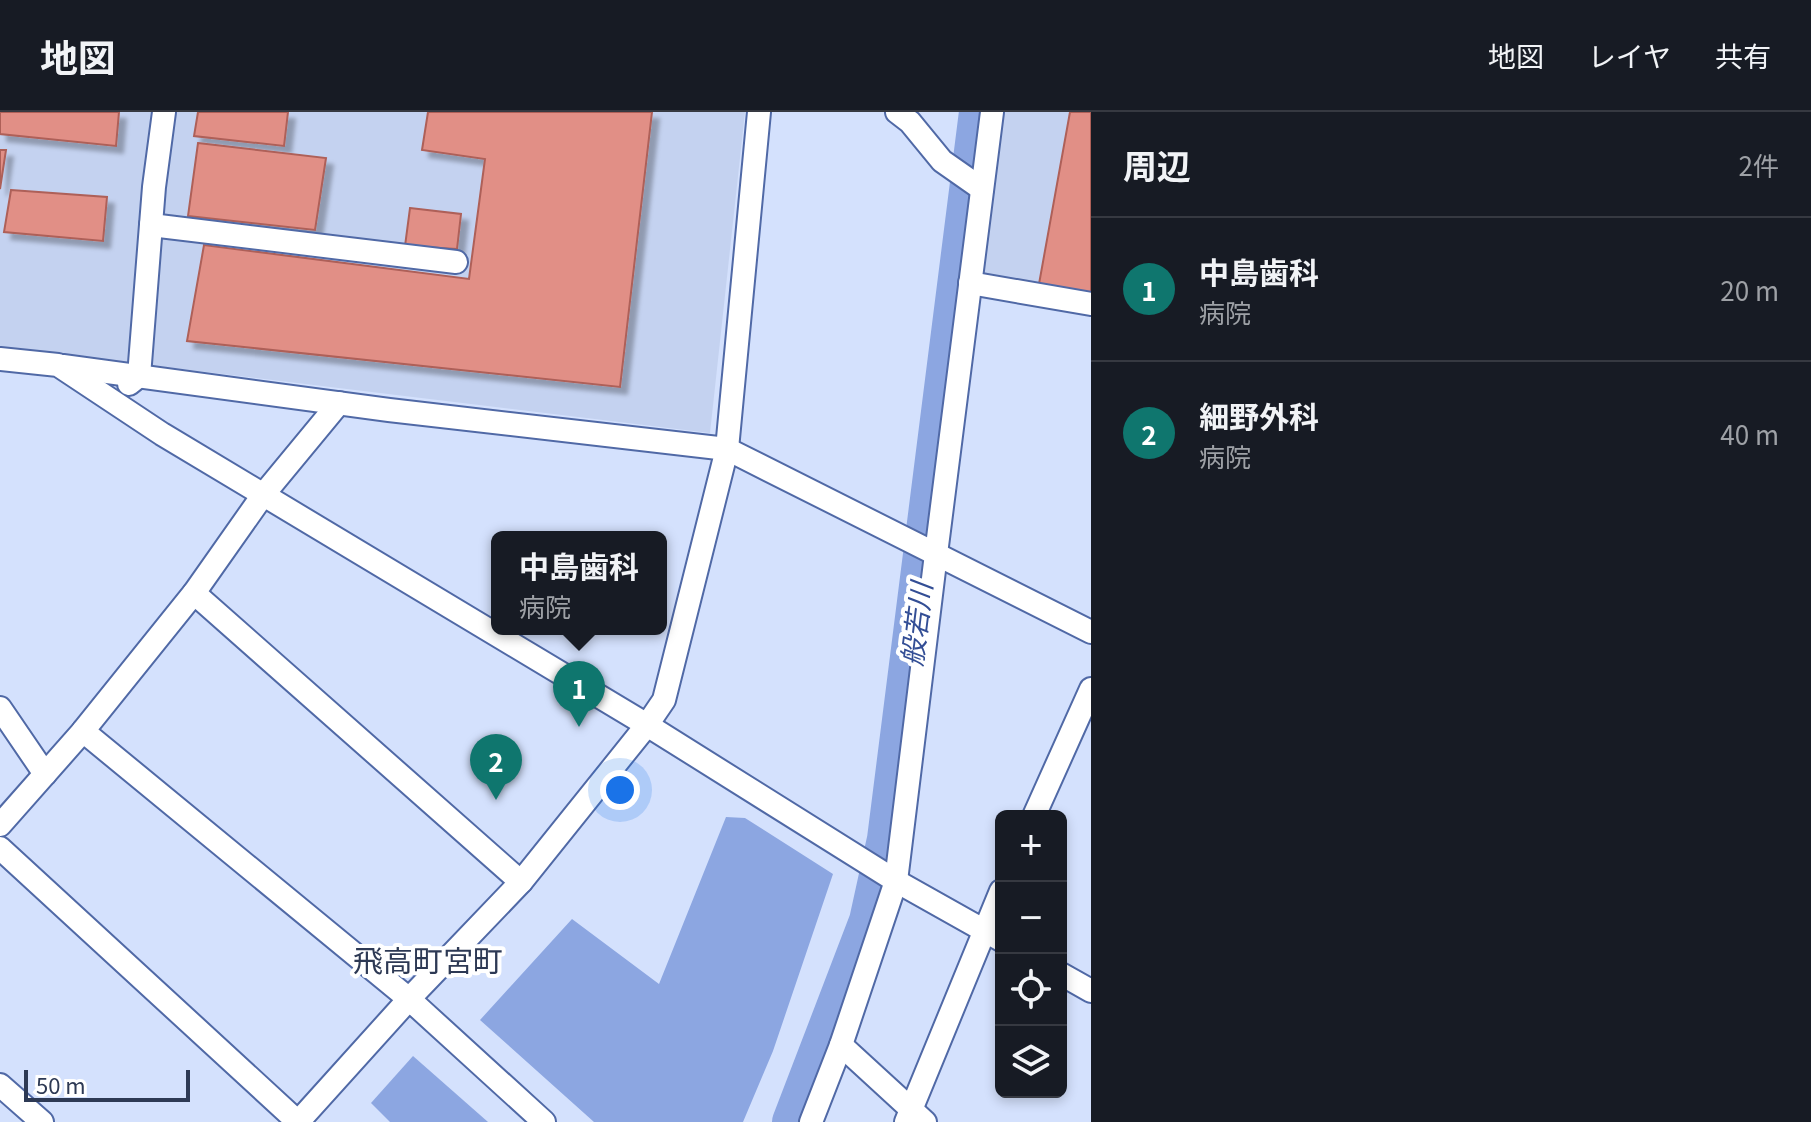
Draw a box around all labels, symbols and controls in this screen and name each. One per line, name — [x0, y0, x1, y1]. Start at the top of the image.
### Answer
text: 地図 — [40, 28, 116, 83]
text: 地図 — [1488, 35, 1544, 75]
text: レイヤ — [1588, 35, 1671, 75]
text: 共有 — [1715, 35, 1771, 75]
text: 周辺 — [1123, 140, 1191, 189]
text: 2件 — [1739, 146, 1779, 183]
text: 中島歯科 — [1199, 249, 1319, 293]
text: 1 — [1141, 271, 1157, 308]
text: 20 m — [1720, 271, 1779, 308]
text: 病院 — [1199, 293, 1251, 330]
text: 細野外科 — [1199, 393, 1319, 437]
text: 2 — [1141, 415, 1157, 452]
text: 40 m — [1720, 415, 1779, 452]
text: 病院 — [1199, 437, 1251, 474]
popup — [491, 531, 667, 635]
text: 中島歯科 — [519, 543, 639, 587]
water label: 般若川 — [890, 577, 940, 668]
text: 病院 — [519, 587, 571, 624]
pin: 1 — [553, 661, 605, 727]
pin: 2 — [470, 734, 522, 800]
your location — [600, 770, 640, 810]
map controls — [995, 810, 1067, 1098]
button: + — [995, 810, 1067, 882]
button: − — [995, 882, 1067, 954]
district label: 飛高町宮町 — [353, 937, 503, 981]
button: locate — [995, 954, 1067, 1026]
button: layers — [995, 1026, 1067, 1098]
scale bar — [24, 1066, 190, 1102]
text: 50 m — [36, 1068, 86, 1100]

